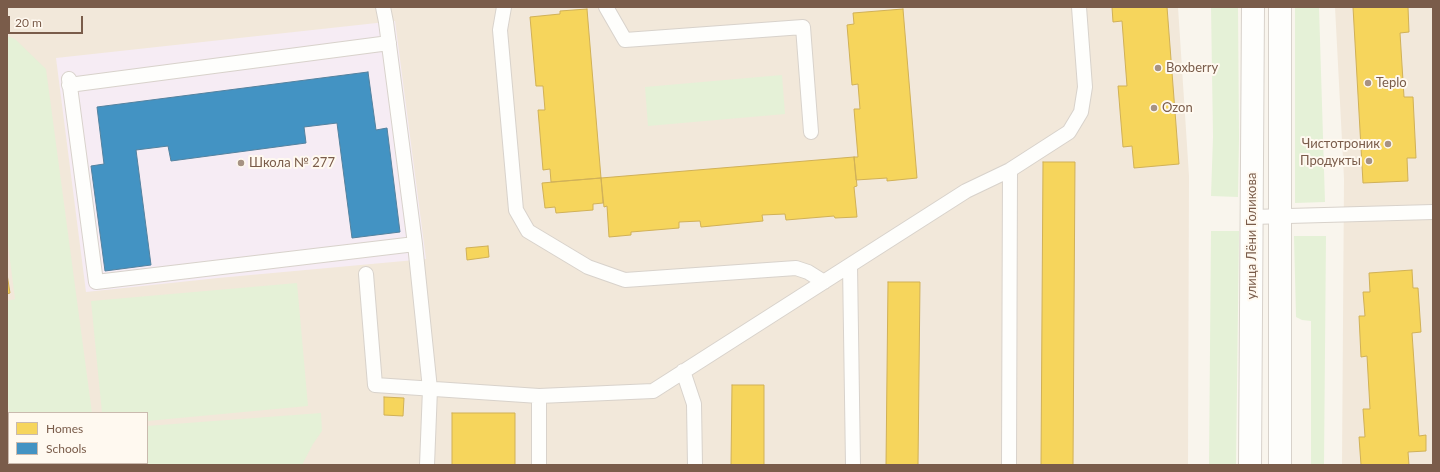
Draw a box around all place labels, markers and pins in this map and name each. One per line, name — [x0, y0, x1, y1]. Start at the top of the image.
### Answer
place label: Boxberry — [1166, 60, 1218, 76]
marker: Boxberry — [1153, 63, 1163, 73]
place label: Teplo — [1376, 75, 1407, 91]
marker: Teplo — [1363, 78, 1373, 88]
place label: Ozon — [1162, 100, 1193, 116]
marker: Ozon — [1149, 103, 1159, 113]
place label: Чистотроник — [1302, 136, 1380, 152]
marker: Чистотроник — [1383, 139, 1393, 149]
place label: Продукты — [1300, 153, 1361, 169]
place label: Школа № 277 — [249, 155, 335, 171]
marker: Продукты — [1364, 156, 1374, 166]
marker: Школа № 277 — [236, 158, 246, 168]

